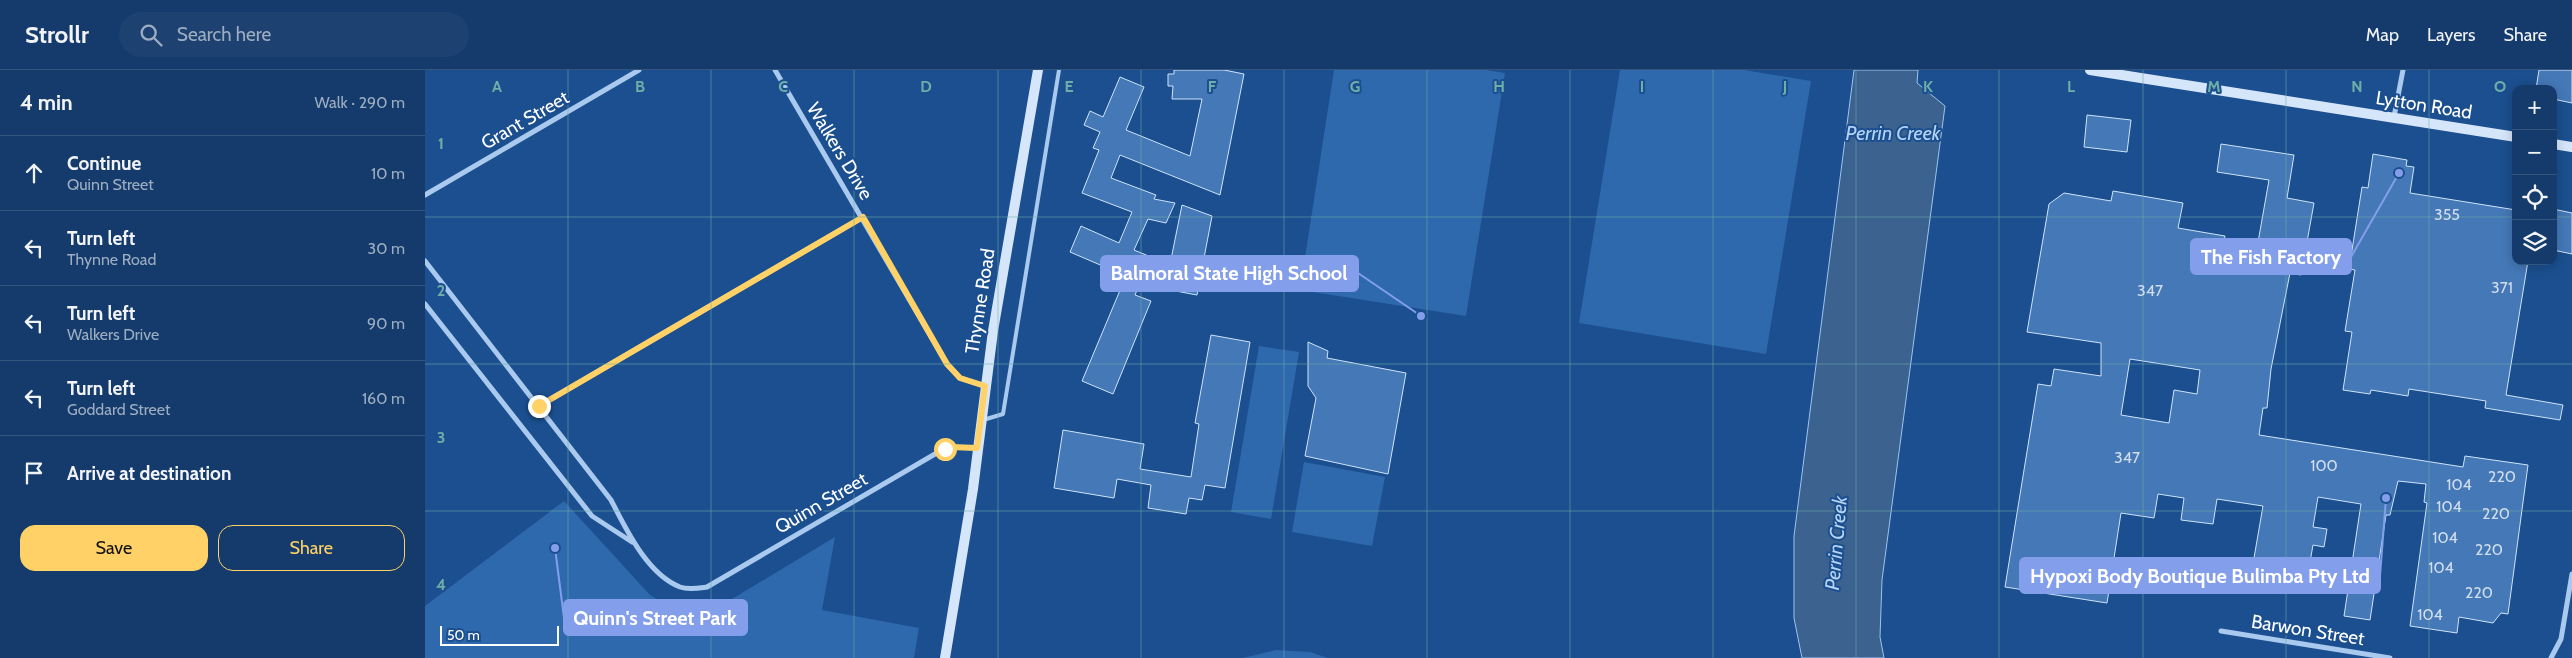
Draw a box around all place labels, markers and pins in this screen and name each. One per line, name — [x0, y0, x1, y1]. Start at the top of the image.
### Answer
callout: The Fish Factory — [2191, 239, 2351, 274]
callout: Balmoral State High School — [1101, 256, 1358, 291]
callout: Hypoxi Body Boutique Bulimba Pty Ltd — [2020, 558, 2380, 593]
callout: Quinn's Street Park — [564, 600, 747, 635]

